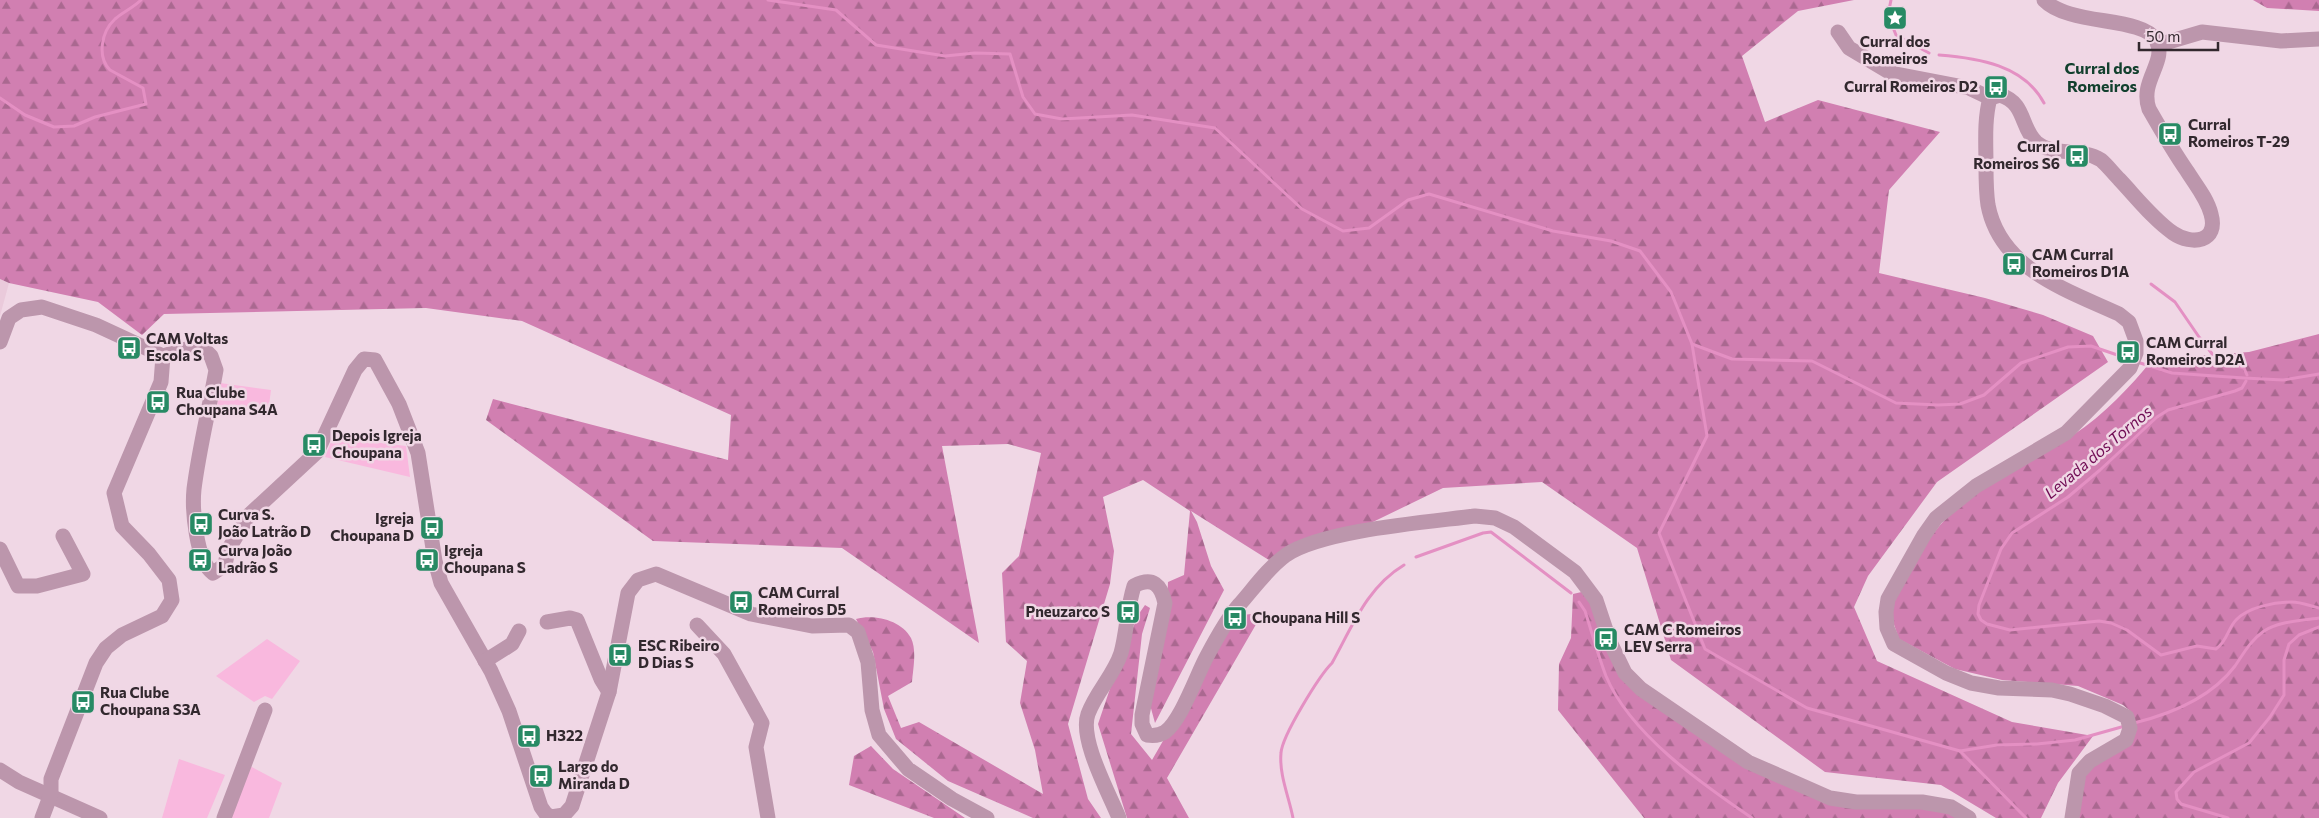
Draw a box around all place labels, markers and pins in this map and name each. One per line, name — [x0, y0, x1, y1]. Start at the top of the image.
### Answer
place icon: Curral dos Romeiros — [1882, 5, 1908, 31]
place label: Curral dos Romeiros — [1860, 32, 1930, 67]
bus stop icon: Curral Romeiros D2 — [1983, 74, 2009, 100]
place label: Curral Romeiros D2 — [1844, 77, 1978, 95]
place label: Curral Romeiros T-29 — [2188, 115, 2290, 150]
bus stop icon: Curral Romeiros T-29 — [2157, 121, 2183, 147]
place label: Curral Romeiros S6 — [1973, 137, 2060, 172]
bus stop icon: Curral Romeiros S6 — [2064, 143, 2090, 169]
place label: CAM Curral Romeiros D1A — [2032, 245, 2129, 280]
bus stop icon: CAM Curral Romeiros D1A — [2001, 251, 2027, 277]
place label: CAM Voltas Escola S — [146, 329, 228, 364]
place label: CAM Curral Romeiros D2A — [2146, 333, 2245, 368]
bus stop icon: CAM Voltas Escola S — [116, 335, 142, 361]
bus stop icon: CAM Curral Romeiros D2A — [2115, 339, 2141, 365]
place label: Rua Clube Choupana S4A — [176, 383, 278, 418]
bus stop icon: Rua Clube Choupana S4A — [145, 389, 171, 415]
place label: Depois Igreja Choupana — [332, 426, 422, 461]
bus stop icon: Depois Igreja Choupana — [301, 432, 327, 458]
place label: Curva S. João Latrão D — [218, 505, 311, 540]
place label: Igreja Choupana D — [330, 509, 414, 544]
bus stop icon: Curva S. João Latrão D — [188, 511, 214, 537]
bus stop icon: Igreja Choupana D — [419, 515, 445, 541]
place label: Curva João Ladrão S — [218, 541, 292, 576]
place label: Igreja Choupana S — [444, 541, 526, 576]
bus stop icon: Curva João Ladrão S — [187, 547, 213, 573]
bus stop icon: Igreja Choupana S — [414, 547, 440, 573]
place label: CAM Curral Romeiros D5 — [758, 583, 847, 618]
bus stop icon: CAM Curral Romeiros D5 — [728, 589, 754, 615]
bus stop icon: Pneuzarco S — [1115, 599, 1141, 625]
place label: Pneuzarco S — [1025, 602, 1110, 620]
bus stop icon: Choupana Hill S — [1222, 605, 1248, 631]
place label: Choupana Hill S — [1252, 608, 1360, 626]
place label: CAM C Romeiros LEV Serra — [1624, 620, 1741, 655]
bus stop icon: CAM C Romeiros LEV Serra — [1593, 626, 1619, 652]
place label: ESC Ribeiro D Dias S — [638, 636, 720, 671]
bus stop icon: ESC Ribeiro D Dias S — [607, 642, 633, 668]
place label: Rua Clube Choupana S3A — [100, 683, 201, 718]
bus stop icon: Rua Clube Choupana S3A — [70, 689, 96, 715]
bus stop icon: H322 — [516, 723, 542, 749]
place label: H322 — [546, 726, 583, 744]
place label: Largo do Miranda D — [558, 757, 630, 792]
bus stop icon: Largo do Miranda D — [528, 763, 554, 789]

